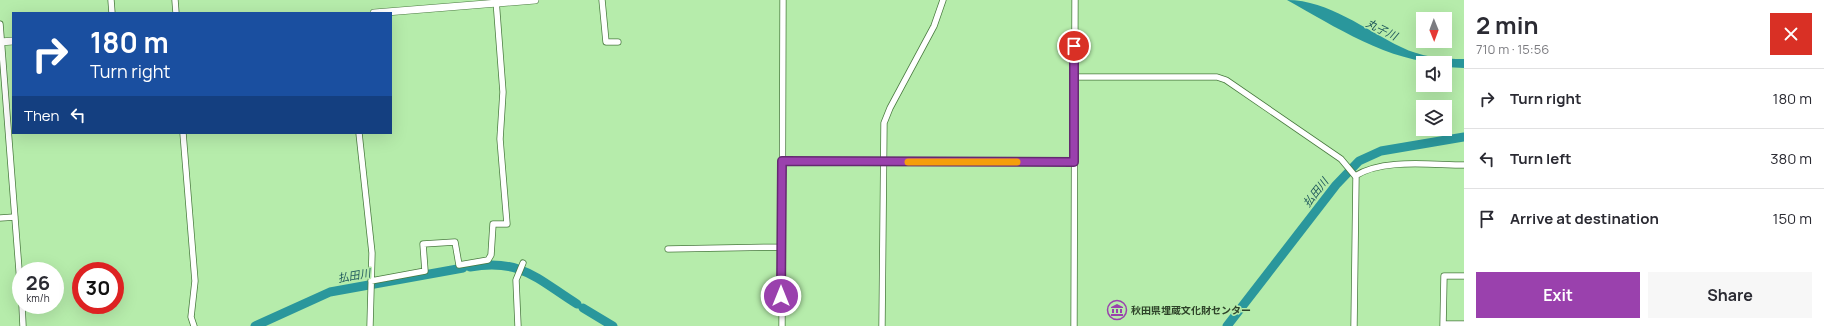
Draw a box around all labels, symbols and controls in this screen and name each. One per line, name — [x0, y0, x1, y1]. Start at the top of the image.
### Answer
text: 2 min — [1476, 8, 1538, 41]
north arrow — [1416, 12, 1452, 48]
map controls — [1416, 12, 1452, 136]
button: close — [1770, 13, 1812, 55]
water label: 丸子川 — [1364, 15, 1401, 43]
text: 180 m — [90, 23, 169, 61]
icon: right — [24, 28, 76, 80]
pin — [1057, 29, 1091, 63]
icon: arrive — [1063, 35, 1085, 57]
text: 710 m · 15:56 — [1476, 40, 1549, 58]
button: sound — [1416, 56, 1452, 92]
text: Turn right — [90, 59, 171, 83]
icon: right — [1476, 88, 1498, 110]
text: Turn right — [1510, 88, 1581, 109]
text: 180 m — [1773, 88, 1812, 109]
button: layers — [1416, 100, 1452, 136]
icon: left — [67, 104, 89, 126]
text: Then — [24, 105, 59, 126]
icon: left — [1476, 148, 1498, 170]
text: Turn left — [1510, 148, 1572, 169]
text: 380 m — [1770, 148, 1812, 169]
water label: 払田川 — [1299, 174, 1332, 210]
icon: arrive — [1476, 208, 1498, 230]
text: Arrive at destination — [1510, 208, 1659, 229]
text: 150 m — [1773, 208, 1812, 229]
speed limit sign: 30 — [72, 262, 124, 314]
water label: 払田川 — [336, 265, 373, 285]
text: 26 — [26, 269, 50, 296]
button: Exit — [1476, 272, 1640, 318]
button: Share — [1648, 272, 1812, 318]
position arrow — [760, 275, 802, 317]
text: km/h — [26, 291, 50, 305]
museum icon: 秋田県埋蔵文化財センター — [1106, 299, 1128, 321]
place label: 秋田県埋蔵文化財センター — [1131, 303, 1251, 317]

